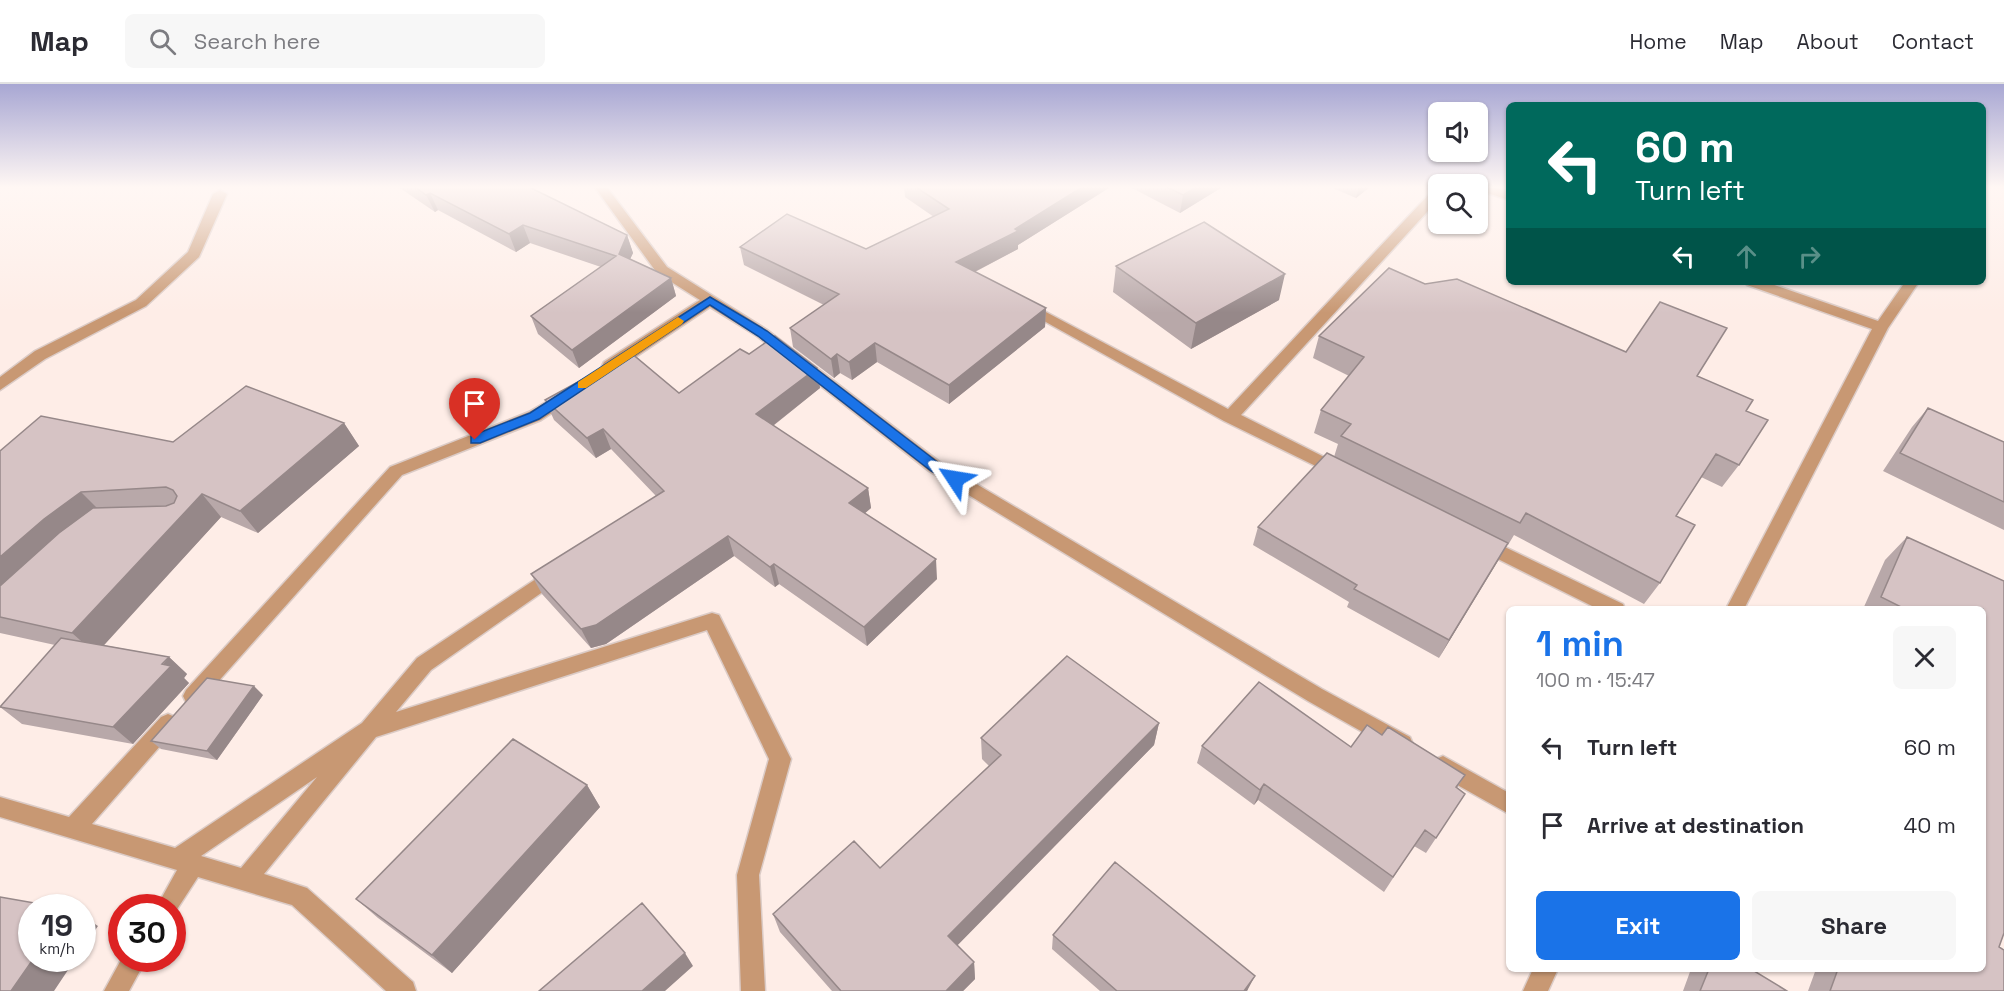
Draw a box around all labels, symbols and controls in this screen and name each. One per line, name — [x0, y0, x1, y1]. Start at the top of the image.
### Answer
search box — [125, 14, 545, 68]
text: Map — [30, 23, 89, 59]
icon: search — [146, 25, 179, 58]
text: Search here — [194, 27, 321, 55]
text: Home — [1629, 28, 1687, 55]
text: Map — [1720, 28, 1764, 55]
text: About — [1797, 28, 1859, 55]
text: Contact — [1892, 28, 1974, 55]
map controls — [1428, 102, 1488, 234]
button: sound — [1428, 102, 1488, 162]
text: 60 m — [1635, 121, 1735, 174]
icon: left — [1536, 126, 1614, 204]
text: Turn left — [1635, 173, 1745, 208]
button: search — [1428, 174, 1488, 234]
icon: left — [1667, 240, 1700, 273]
icon: ahead — [1730, 240, 1763, 273]
icon: right — [1793, 240, 1826, 273]
pin — [449, 378, 500, 440]
icon: arrive — [458, 387, 491, 420]
position arrow — [923, 447, 987, 511]
text: 1 min — [1536, 621, 1624, 667]
button: close — [1893, 626, 1956, 689]
text: 100 m · 15:47 — [1536, 667, 1655, 693]
icon: left — [1536, 731, 1569, 764]
text: Turn left — [1587, 733, 1677, 761]
text: 60 m — [1904, 733, 1956, 761]
icon: arrive — [1536, 809, 1569, 842]
text: Arrive at destination — [1587, 811, 1804, 839]
text: 40 m — [1904, 811, 1956, 839]
button: Exit — [1536, 891, 1740, 960]
button: Share — [1752, 891, 1956, 960]
speed limit sign: 30 — [108, 894, 186, 972]
text: 19 — [41, 906, 73, 945]
text: km/h — [39, 939, 75, 958]

